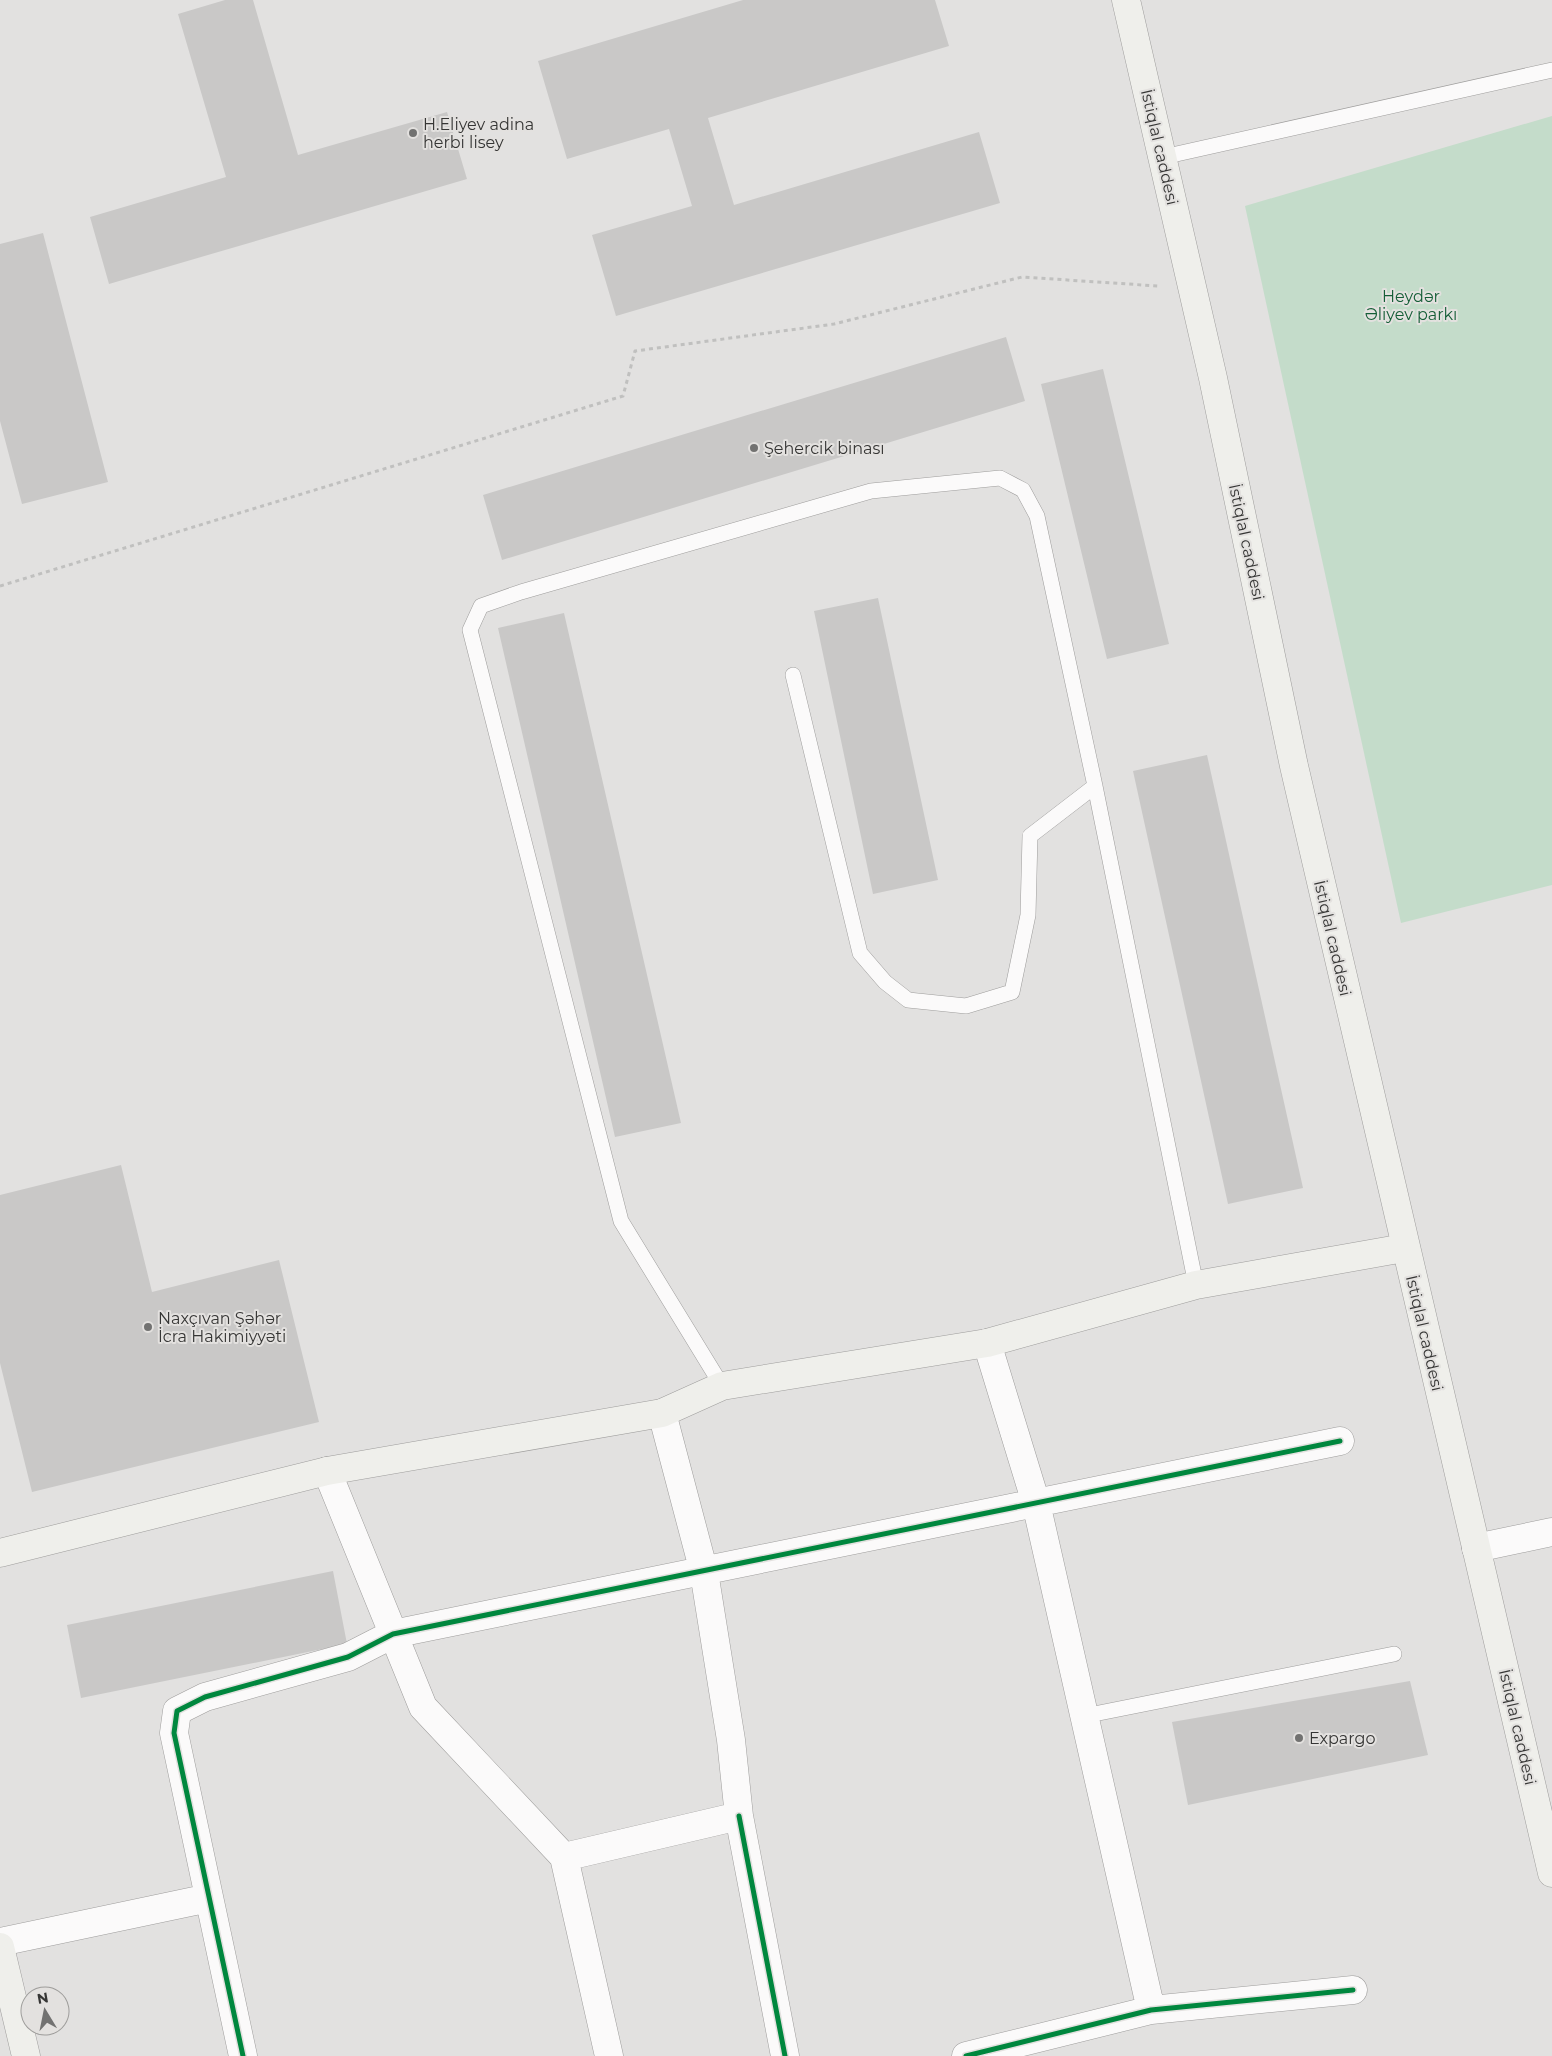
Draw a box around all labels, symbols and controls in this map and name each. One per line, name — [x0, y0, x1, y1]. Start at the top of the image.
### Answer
street label: İstiqlal caddesi — [1137, 87, 1182, 207]
place label: H.Eliyev adina herbi lisey — [423, 115, 534, 152]
marker: H.Eliyev adina herbi lisey — [407, 127, 419, 139]
park label: Heydər Əliyev parkı — [1365, 287, 1457, 324]
place label: Şehercik binası — [764, 439, 885, 458]
marker: Şehercik binası — [748, 442, 760, 454]
street label: İstiqlal caddesi — [1225, 482, 1268, 602]
street label: İstiqlal caddesi — [1310, 878, 1355, 998]
street label: İstiqlal caddesi — [1402, 1273, 1447, 1393]
place label: Naxçıvan Şəhər İcra Hakimiyyəti — [158, 1309, 286, 1346]
marker: Naxçıvan Şəhər İcra Hakimiyyəti — [142, 1321, 154, 1333]
street label: İstiqlal caddesi — [1495, 1667, 1540, 1787]
place label: Expargo — [1309, 1729, 1375, 1748]
marker: Expargo — [1293, 1732, 1305, 1744]
north arrow — [20, 1986, 70, 2036]
text: N — [36, 1988, 50, 2008]

